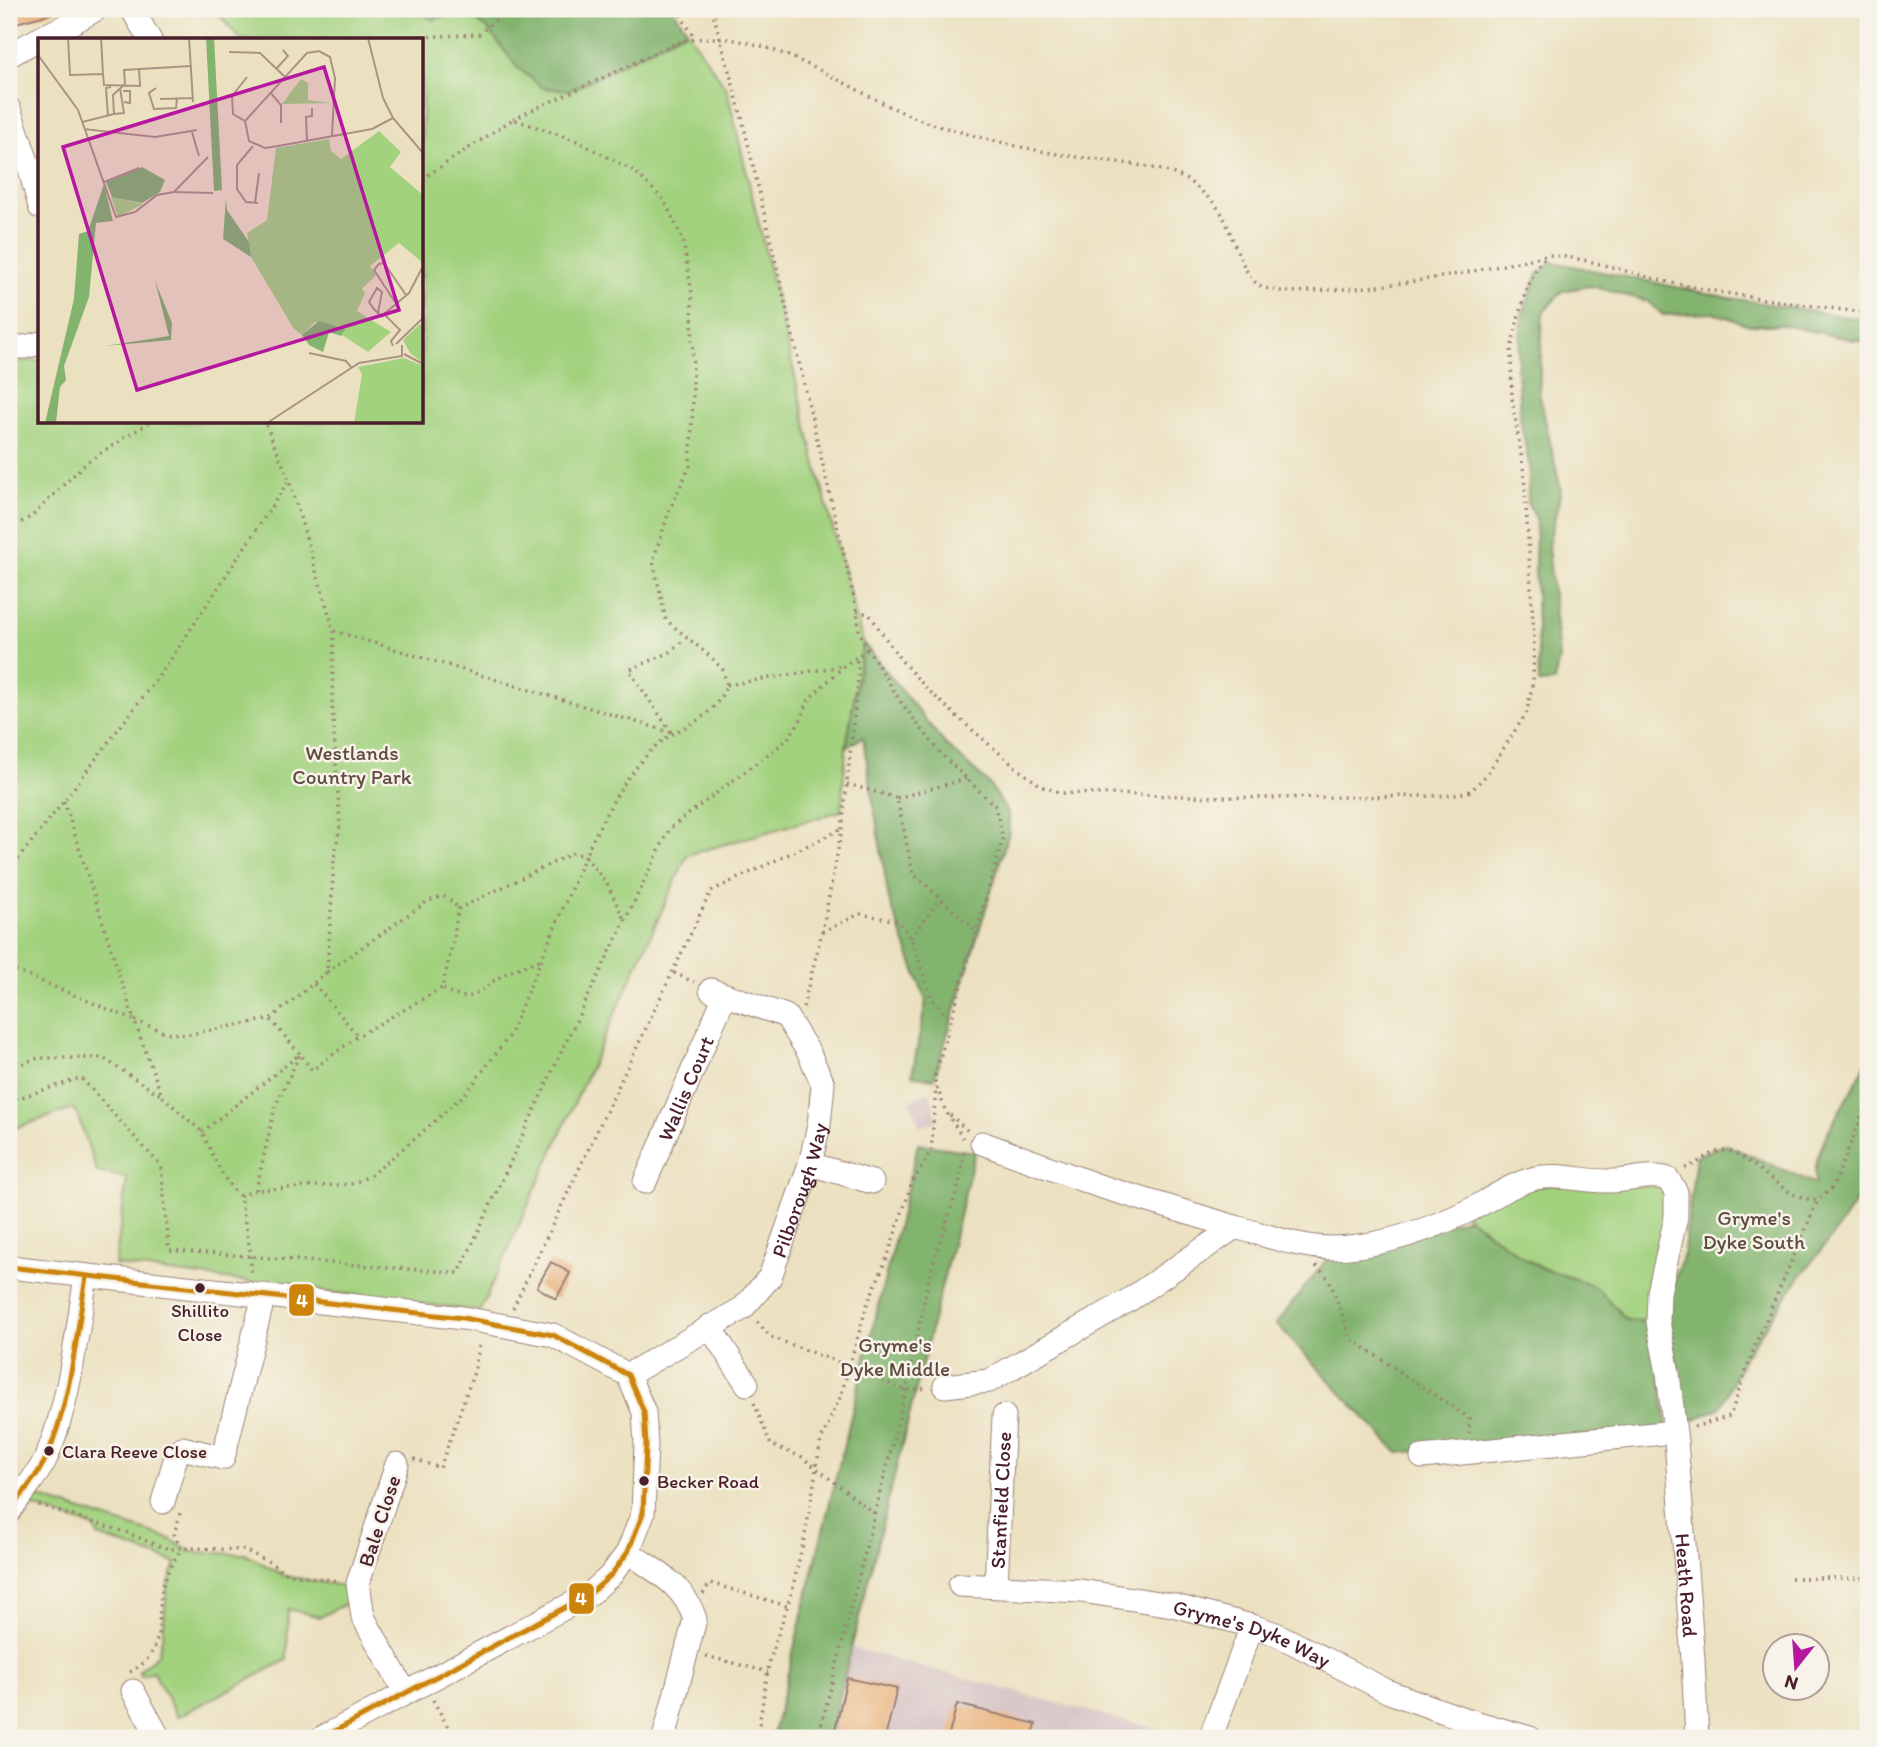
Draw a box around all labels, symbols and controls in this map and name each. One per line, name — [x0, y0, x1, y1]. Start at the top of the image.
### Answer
inset map — [38, 38, 424, 424]
park label: Westlands Country Park — [292, 740, 412, 789]
street label: Wallis Court — [652, 1032, 719, 1144]
street label: Pilborough Way — [765, 1120, 832, 1261]
park label: Gryme's Dyke South — [1703, 1205, 1806, 1254]
marker: Shillito Close — [193, 1281, 207, 1295]
line badge: 4 — [288, 1283, 315, 1317]
text: 4 — [296, 1289, 308, 1312]
place label: Shillito Close — [171, 1299, 229, 1346]
park label: Gryme's Dyke Middle — [840, 1332, 950, 1381]
street label: Stanfield Close — [984, 1431, 1016, 1569]
place label: Clara Reeve Close — [62, 1440, 207, 1463]
marker: Clara Reeve Close — [42, 1444, 56, 1458]
place label: Becker Road — [657, 1470, 760, 1493]
street label: Bale Close — [352, 1472, 406, 1570]
marker: Becker Road — [637, 1474, 651, 1488]
street label: Heath Road — [1671, 1532, 1704, 1639]
line badge: 4 — [568, 1582, 595, 1615]
text: 4 — [575, 1587, 587, 1610]
street label: Gryme's Dyke Way — [1171, 1593, 1335, 1672]
north arrow — [1762, 1632, 1832, 1702]
text: N — [1782, 1670, 1801, 1696]

